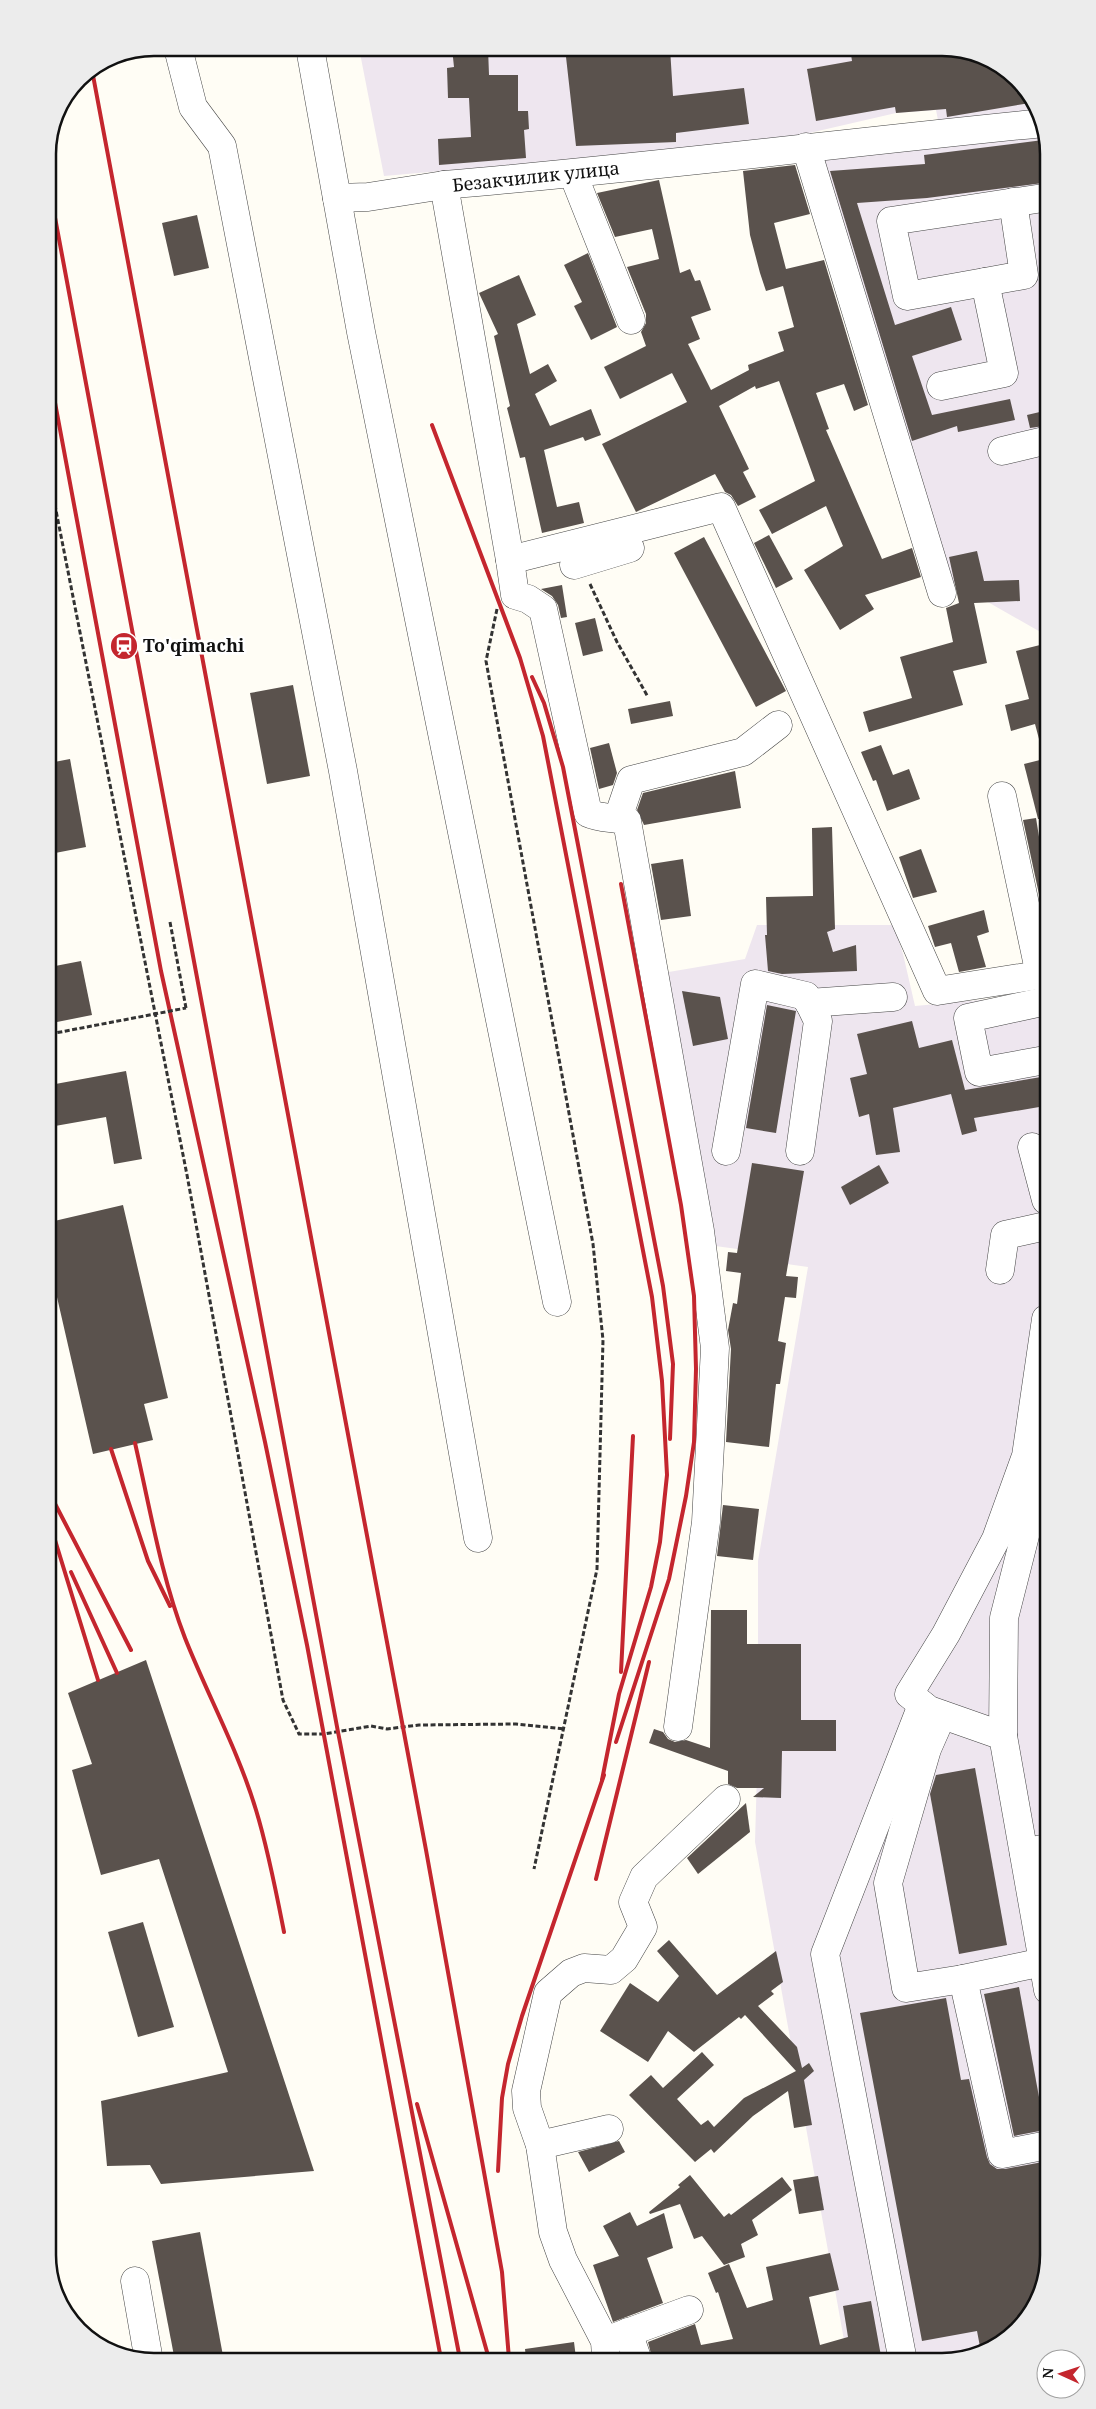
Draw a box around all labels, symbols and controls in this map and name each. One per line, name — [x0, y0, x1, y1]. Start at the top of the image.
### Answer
street label: Безакчилик улица — [451, 155, 621, 197]
station icon: To'qimachi — [109, 631, 139, 661]
place label: To'qimachi — [143, 633, 245, 657]
north arrow — [1036, 2349, 1086, 2399]
text: N — [1038, 2367, 1057, 2379]

